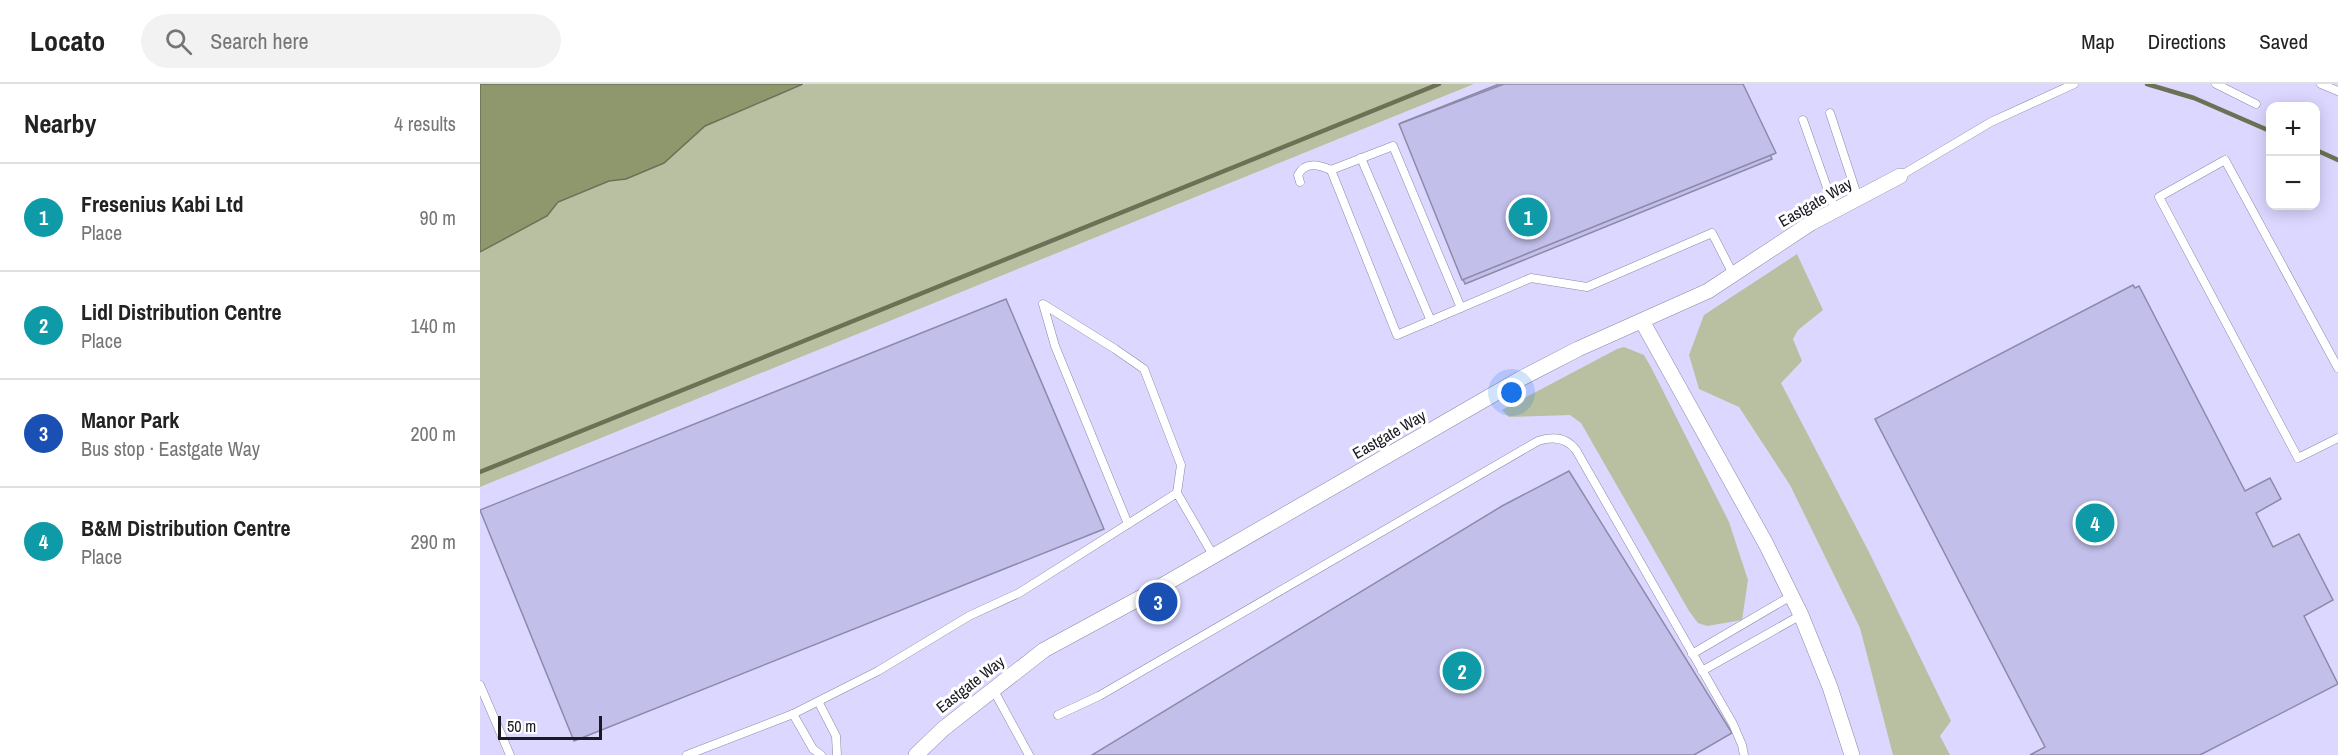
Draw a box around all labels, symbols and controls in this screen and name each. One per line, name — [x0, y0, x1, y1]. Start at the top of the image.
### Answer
search box — [141, 14, 561, 68]
text: Locato — [30, 22, 105, 60]
icon: search — [162, 25, 195, 58]
text: Search here — [210, 26, 309, 56]
text: Map — [2081, 27, 2115, 56]
text: Directions — [2148, 27, 2226, 56]
text: Saved — [2259, 27, 2308, 56]
map controls — [2266, 102, 2320, 210]
button: + — [2266, 102, 2320, 156]
text: Nearby — [24, 106, 96, 141]
text: 4 results — [394, 110, 456, 137]
button: − — [2266, 156, 2320, 210]
street label: Eastgate Way — [1774, 172, 1856, 232]
text: Fresenius Kabi Ltd — [81, 189, 243, 219]
pin: 1 — [1508, 194, 1548, 240]
text: 1 — [39, 204, 48, 231]
text: 90 m — [420, 204, 456, 231]
text: Place — [81, 219, 122, 246]
text: Lidl Distribution Centre — [81, 297, 281, 327]
text: 2 — [39, 312, 48, 339]
text: 140 m — [410, 312, 456, 339]
text: Place — [81, 327, 122, 354]
your location — [1497, 378, 1526, 407]
street label: Eastgate Way — [1348, 404, 1430, 464]
text: Manor Park — [81, 405, 179, 435]
text: 3 — [39, 420, 48, 447]
text: 200 m — [410, 420, 456, 447]
text: Bus stop · Eastgate Way — [81, 435, 260, 462]
pin: 4 — [2076, 500, 2114, 546]
text: B&M Distribution Centre — [81, 513, 290, 543]
text: 4 — [39, 528, 48, 555]
text: 290 m — [410, 528, 456, 555]
text: Place — [81, 543, 122, 570]
pin: 3 — [1138, 580, 1178, 624]
pin: 2 — [1442, 648, 1482, 694]
street label: Eastgate Way — [931, 650, 1009, 718]
scale bar — [498, 713, 602, 740]
text: 50 m — [507, 715, 536, 737]

